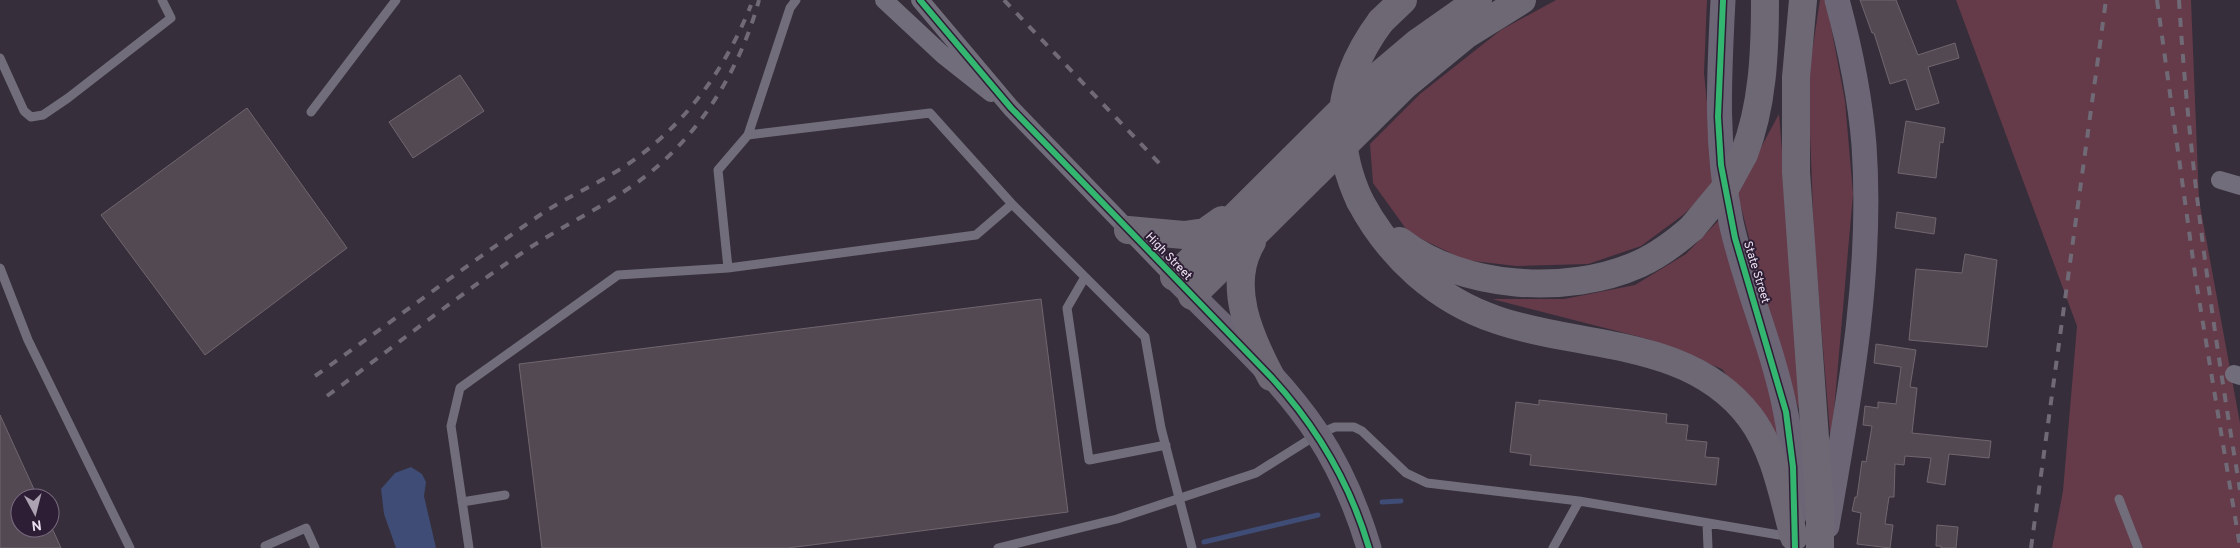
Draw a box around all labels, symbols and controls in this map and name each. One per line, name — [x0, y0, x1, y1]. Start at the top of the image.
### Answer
street label: High Street — [1141, 229, 1195, 284]
street label: State Street — [1739, 239, 1773, 305]
north arrow — [10, 488, 60, 538]
text: N — [30, 515, 42, 533]

